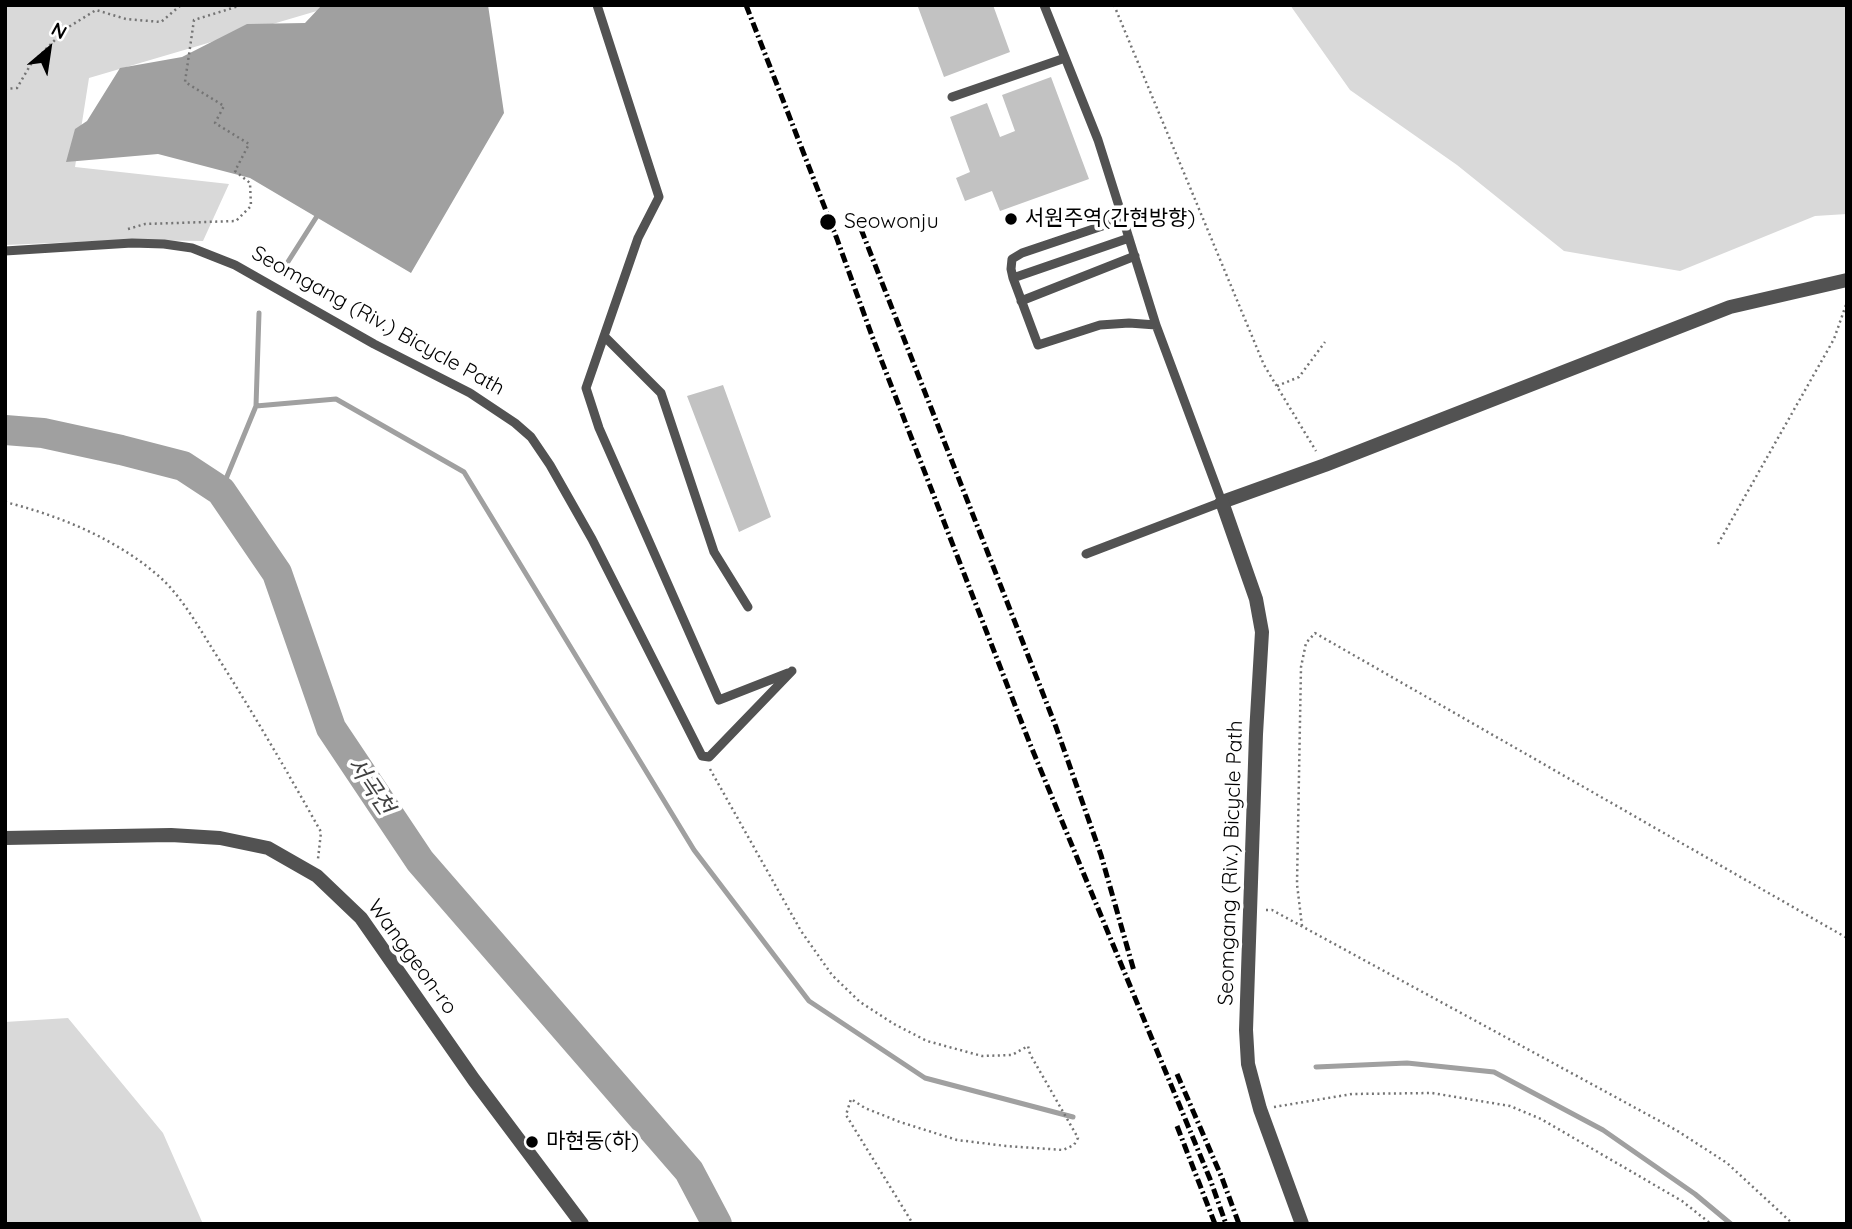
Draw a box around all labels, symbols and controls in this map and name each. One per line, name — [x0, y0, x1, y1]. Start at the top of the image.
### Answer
north arrow — [14, 14, 84, 84]
text: N — [47, 17, 71, 45]
place label: 서원주역(간현방향) — [1025, 206, 1195, 232]
place label: Seowonju — [844, 209, 939, 235]
marker: 서원주역(간현방향) — [1003, 211, 1019, 227]
marker: Seowonju — [818, 212, 838, 232]
street label: Seomgang (Riv.) Bicycle Path — [247, 241, 509, 401]
street label: Seomgang (Riv.) Bicycle Path — [1213, 720, 1249, 1006]
water label: 서곡천 — [341, 752, 399, 820]
street label: Wanggeon-ro — [362, 895, 462, 1019]
place label: 마현동(하) — [546, 1129, 639, 1155]
marker: 마현동(하) — [524, 1134, 540, 1150]

